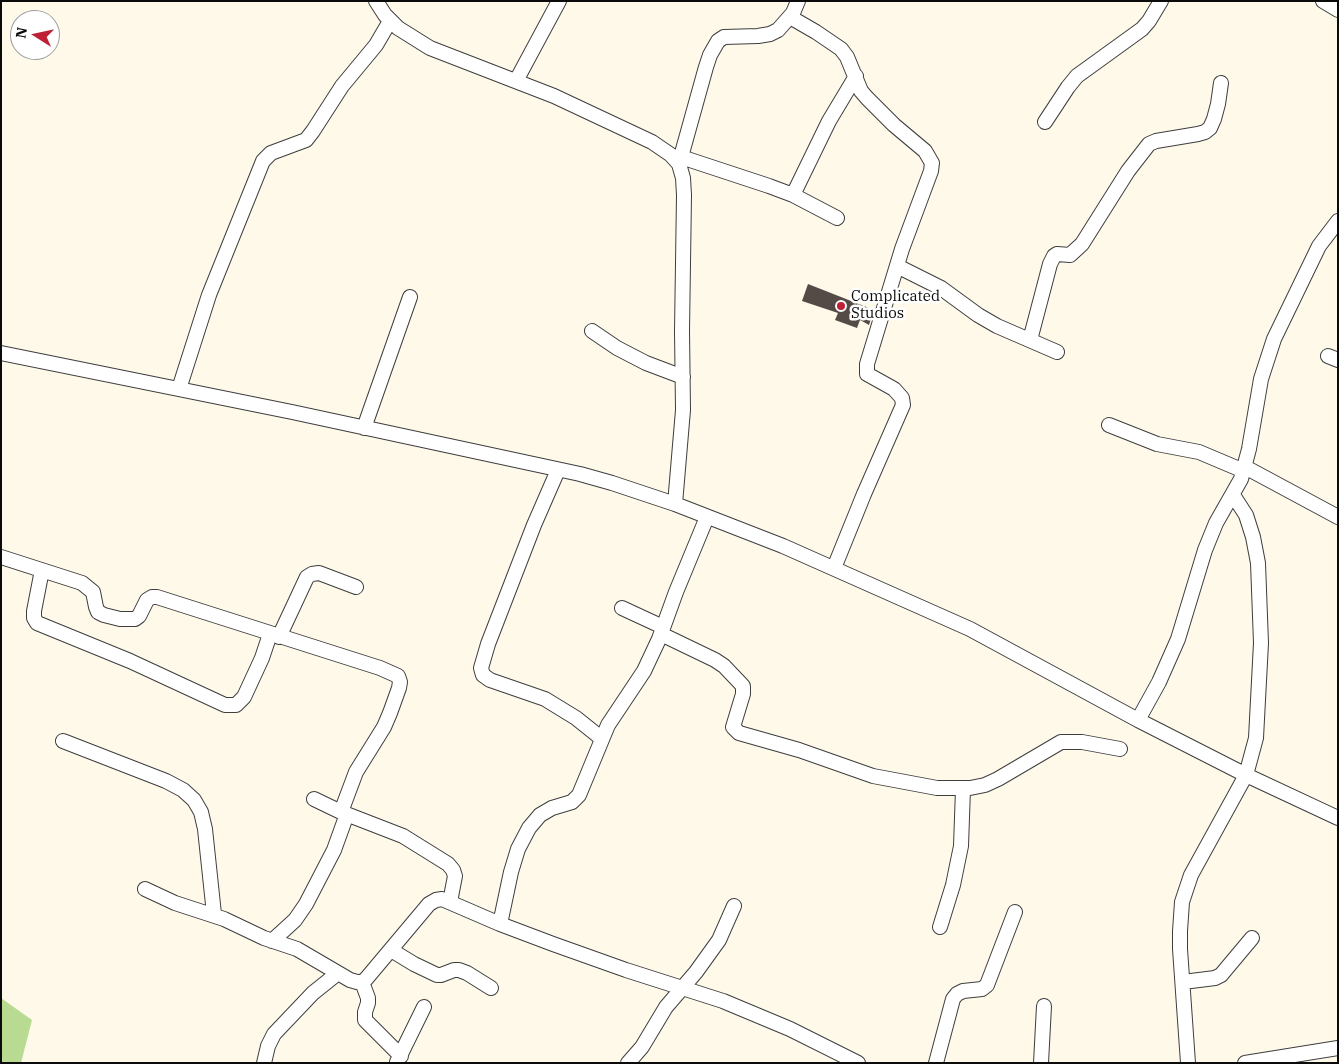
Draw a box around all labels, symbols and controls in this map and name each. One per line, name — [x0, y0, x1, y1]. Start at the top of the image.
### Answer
north arrow — [10, 10, 60, 60]
text: N — [11, 26, 31, 40]
place label: Complicated Studios — [851, 288, 940, 323]
marker: Complicated Studios — [835, 300, 847, 312]

